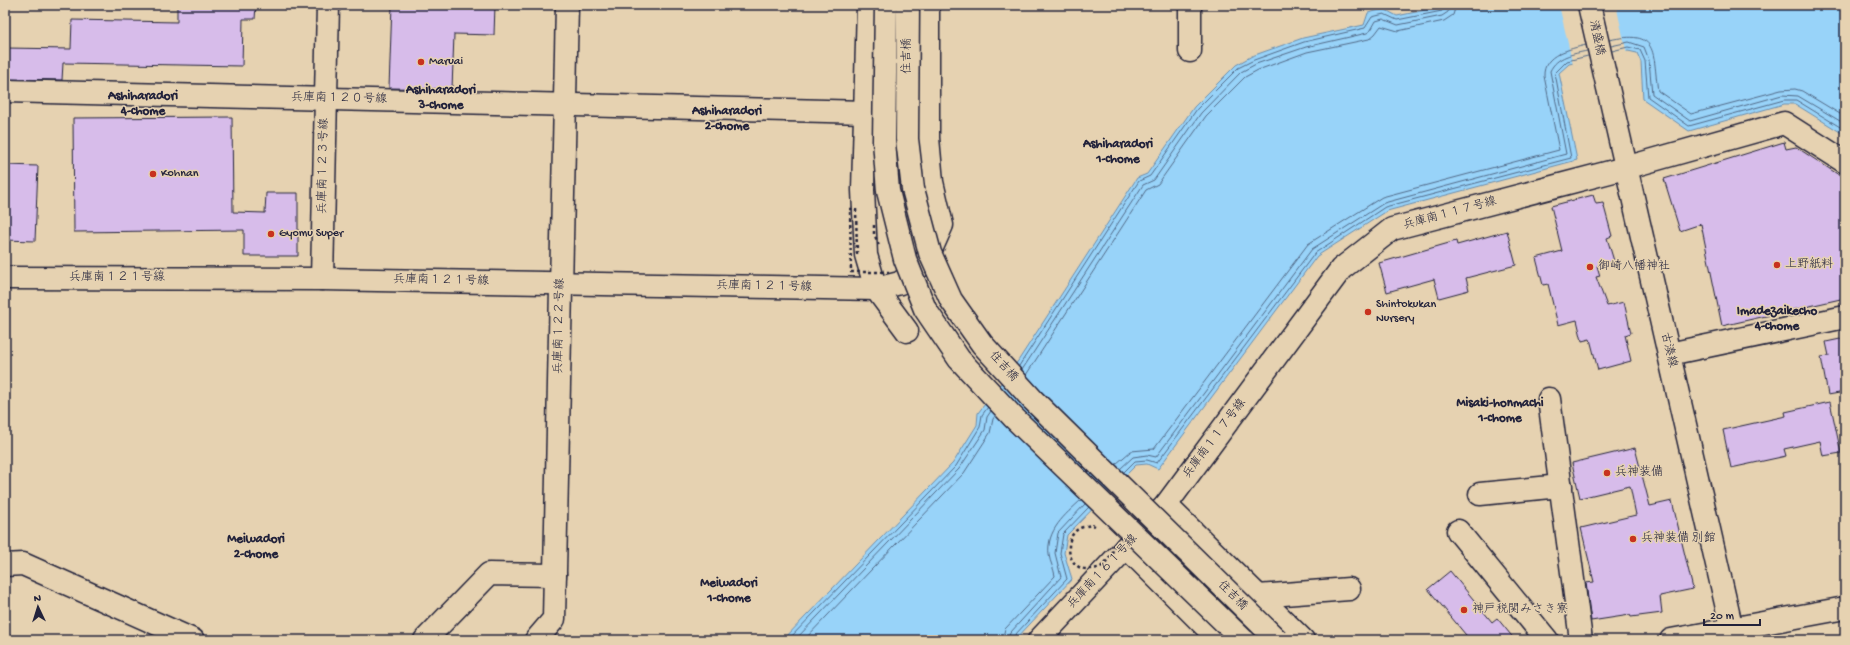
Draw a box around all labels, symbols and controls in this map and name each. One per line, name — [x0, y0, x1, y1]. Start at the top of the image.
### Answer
street label: 清盛橋 — [1585, 19, 1608, 57]
street label: 住吉橋 — [900, 38, 915, 74]
place label: Maruai — [429, 55, 464, 69]
marker: Maruai — [416, 57, 426, 67]
district label: Ashiharadori 3-chome — [405, 83, 476, 113]
district label: Ashiharadori 4-chome — [107, 89, 178, 119]
street label: 兵庫南１２０号線 — [291, 90, 387, 107]
district label: Ashiharadori 2-chome — [691, 104, 762, 134]
street label: 兵庫南１２３号線 — [315, 118, 332, 214]
district label: Ashiharadori 1-chome — [1082, 137, 1153, 167]
place label: Kohnan — [161, 167, 199, 181]
marker: Kohnan — [148, 169, 158, 179]
street label: 兵庫南１１７号線 — [1402, 194, 1498, 233]
place label: Gyomu Super — [279, 227, 345, 241]
marker: Gyomu Super — [266, 229, 276, 239]
place label: 上野紙料 — [1785, 257, 1833, 272]
place label: 御崎八幡神社 — [1598, 259, 1670, 274]
marker: 上野紙料 — [1772, 260, 1782, 270]
marker: 御崎八幡神社 — [1585, 262, 1595, 272]
street label: 兵庫南１２１号線 — [69, 270, 165, 285]
street label: 兵庫南１２１号線 — [393, 272, 489, 289]
street label: 兵庫南１２２号線 — [551, 278, 568, 374]
street label: 兵庫南１２１号線 — [716, 278, 812, 295]
place label: Shintokukan Nursery — [1376, 298, 1436, 326]
district label: Imadezaikecho 4-chome — [1737, 304, 1817, 334]
marker: Shintokukan Nursery — [1363, 307, 1373, 317]
street label: 古湊線 — [1657, 331, 1680, 369]
street label: 住吉橋 — [986, 348, 1021, 385]
street label: 兵庫南１１７号線 — [1180, 396, 1249, 482]
district label: Misaki-honmachi 1-chome — [1456, 396, 1544, 426]
place label: 兵神装備 — [1615, 465, 1663, 480]
marker: 兵神装備 — [1602, 468, 1612, 478]
street label: 兵庫南１６１号線 — [1064, 531, 1141, 612]
place label: 兵神装備 別館 — [1641, 531, 1716, 546]
district label: Meiwadori 2-chome — [227, 532, 285, 562]
marker: 兵神装備 別館 — [1628, 534, 1638, 544]
district label: Meiwadori 1-chome — [700, 576, 758, 606]
street label: 住吉橋 — [1214, 578, 1250, 614]
north arrow — [18, 587, 58, 627]
text: N — [33, 593, 41, 605]
scale bar — [1704, 601, 1760, 627]
place label: 神戸税関みさき寮 — [1472, 602, 1568, 617]
marker: 神戸税関みさき寮 — [1459, 605, 1469, 615]
text: 20 m — [1710, 610, 1735, 624]

